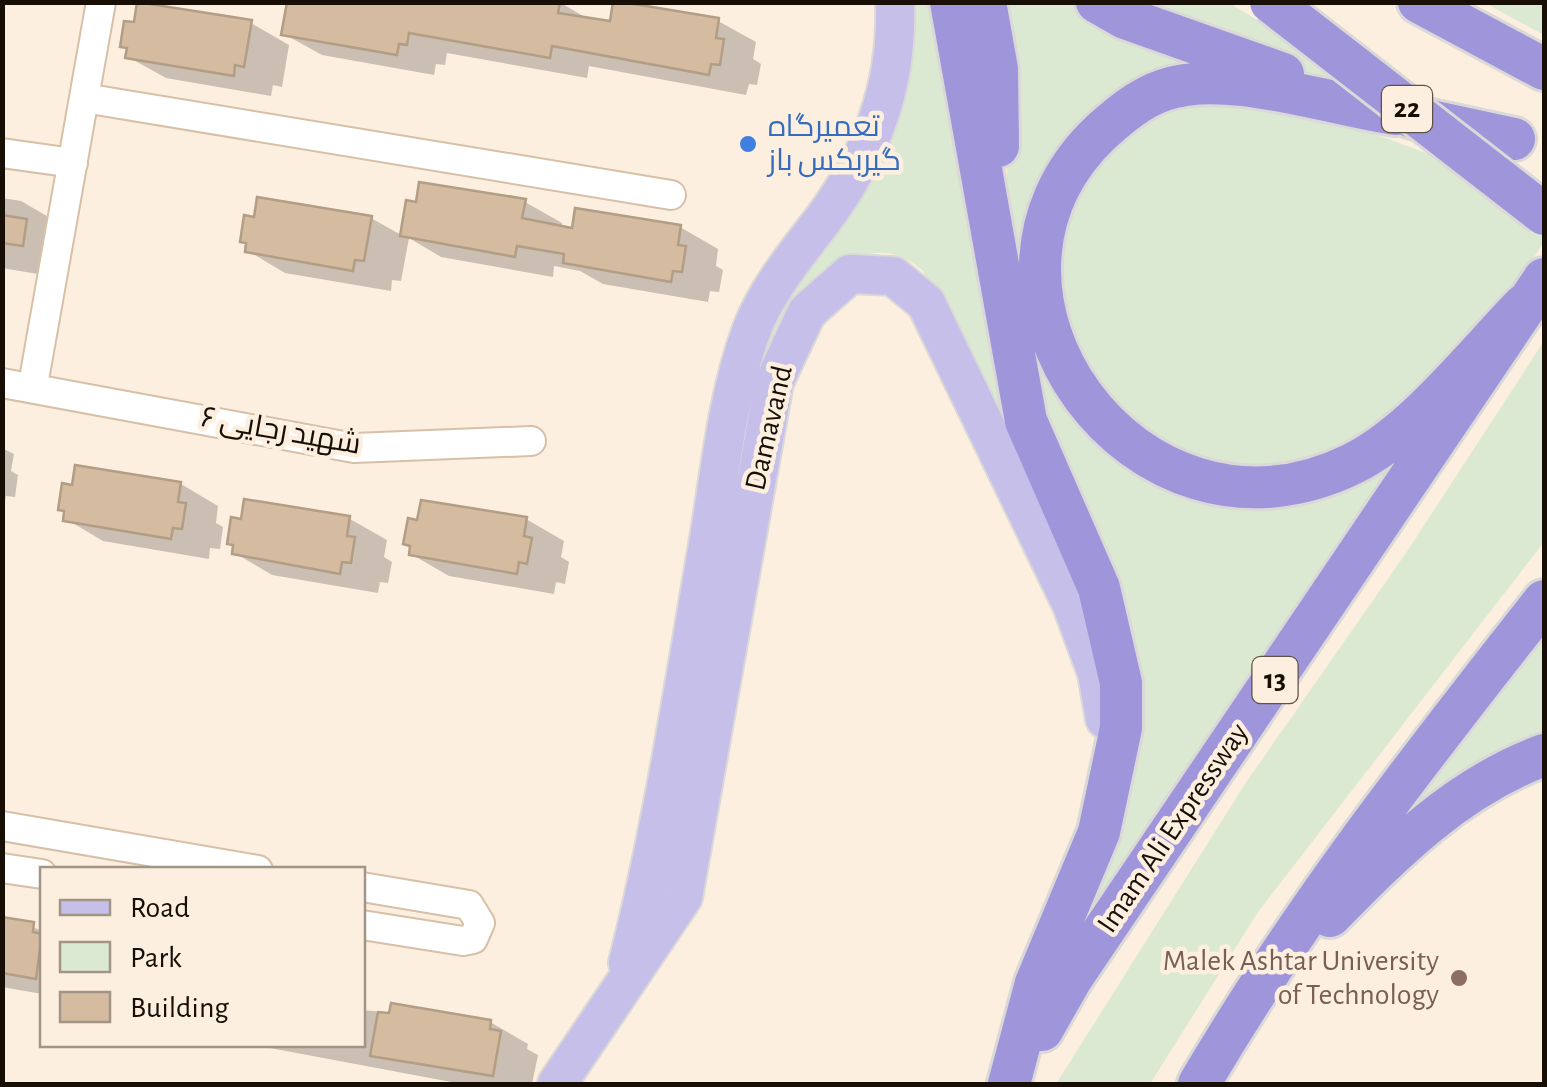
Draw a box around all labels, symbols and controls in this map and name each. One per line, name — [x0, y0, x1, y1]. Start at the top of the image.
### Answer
road number: 22 — [1382, 86, 1432, 132]
place label: تعمیرگاه گیربکس باز — [766, 112, 901, 178]
marker: تعمیرگاه گیربکس باز — [737, 133, 759, 155]
street label: Damavand — [740, 363, 798, 493]
street label: شهید رجایی ۶ — [198, 402, 363, 462]
road number: 13 — [1252, 657, 1298, 703]
street label: Imam Ali Expressway — [1092, 718, 1254, 938]
legend — [40, 867, 365, 1047]
text: Road — [130, 893, 190, 923]
text: Park — [130, 943, 182, 973]
place label: Malek Ashtar University of Technology — [1163, 946, 1439, 1010]
marker: Malek Ashtar University of Technology — [1448, 967, 1470, 989]
text: Building — [130, 993, 229, 1023]

